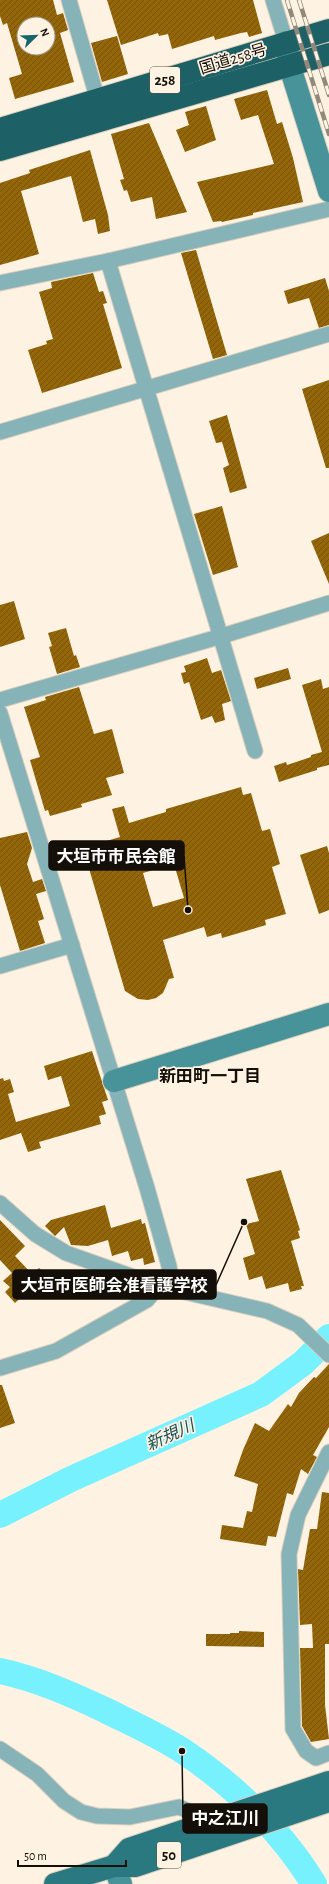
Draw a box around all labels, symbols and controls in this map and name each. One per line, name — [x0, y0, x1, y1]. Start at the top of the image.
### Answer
north arrow — [16, 16, 56, 56]
text: N — [38, 27, 51, 38]
street label: 国道258号 — [197, 40, 269, 77]
road number: 258 — [150, 67, 180, 93]
callout: 大垣市市民会館 — [49, 841, 184, 870]
text: 大垣市市民会館 — [57, 848, 176, 865]
district label: 新田町一丁目 — [159, 1067, 261, 1085]
callout: 大垣市医師会准看護学校 — [13, 1270, 216, 1299]
text: 大垣市医師会准看護学校 — [21, 1276, 208, 1294]
water label: 新規川 — [143, 1415, 199, 1453]
callout: 中之江川 — [183, 1804, 267, 1833]
text: 中之江川 — [191, 1809, 259, 1827]
scale bar — [18, 1842, 126, 1868]
road number: 50 — [157, 1842, 181, 1868]
text: 50 m — [24, 1850, 47, 1862]

